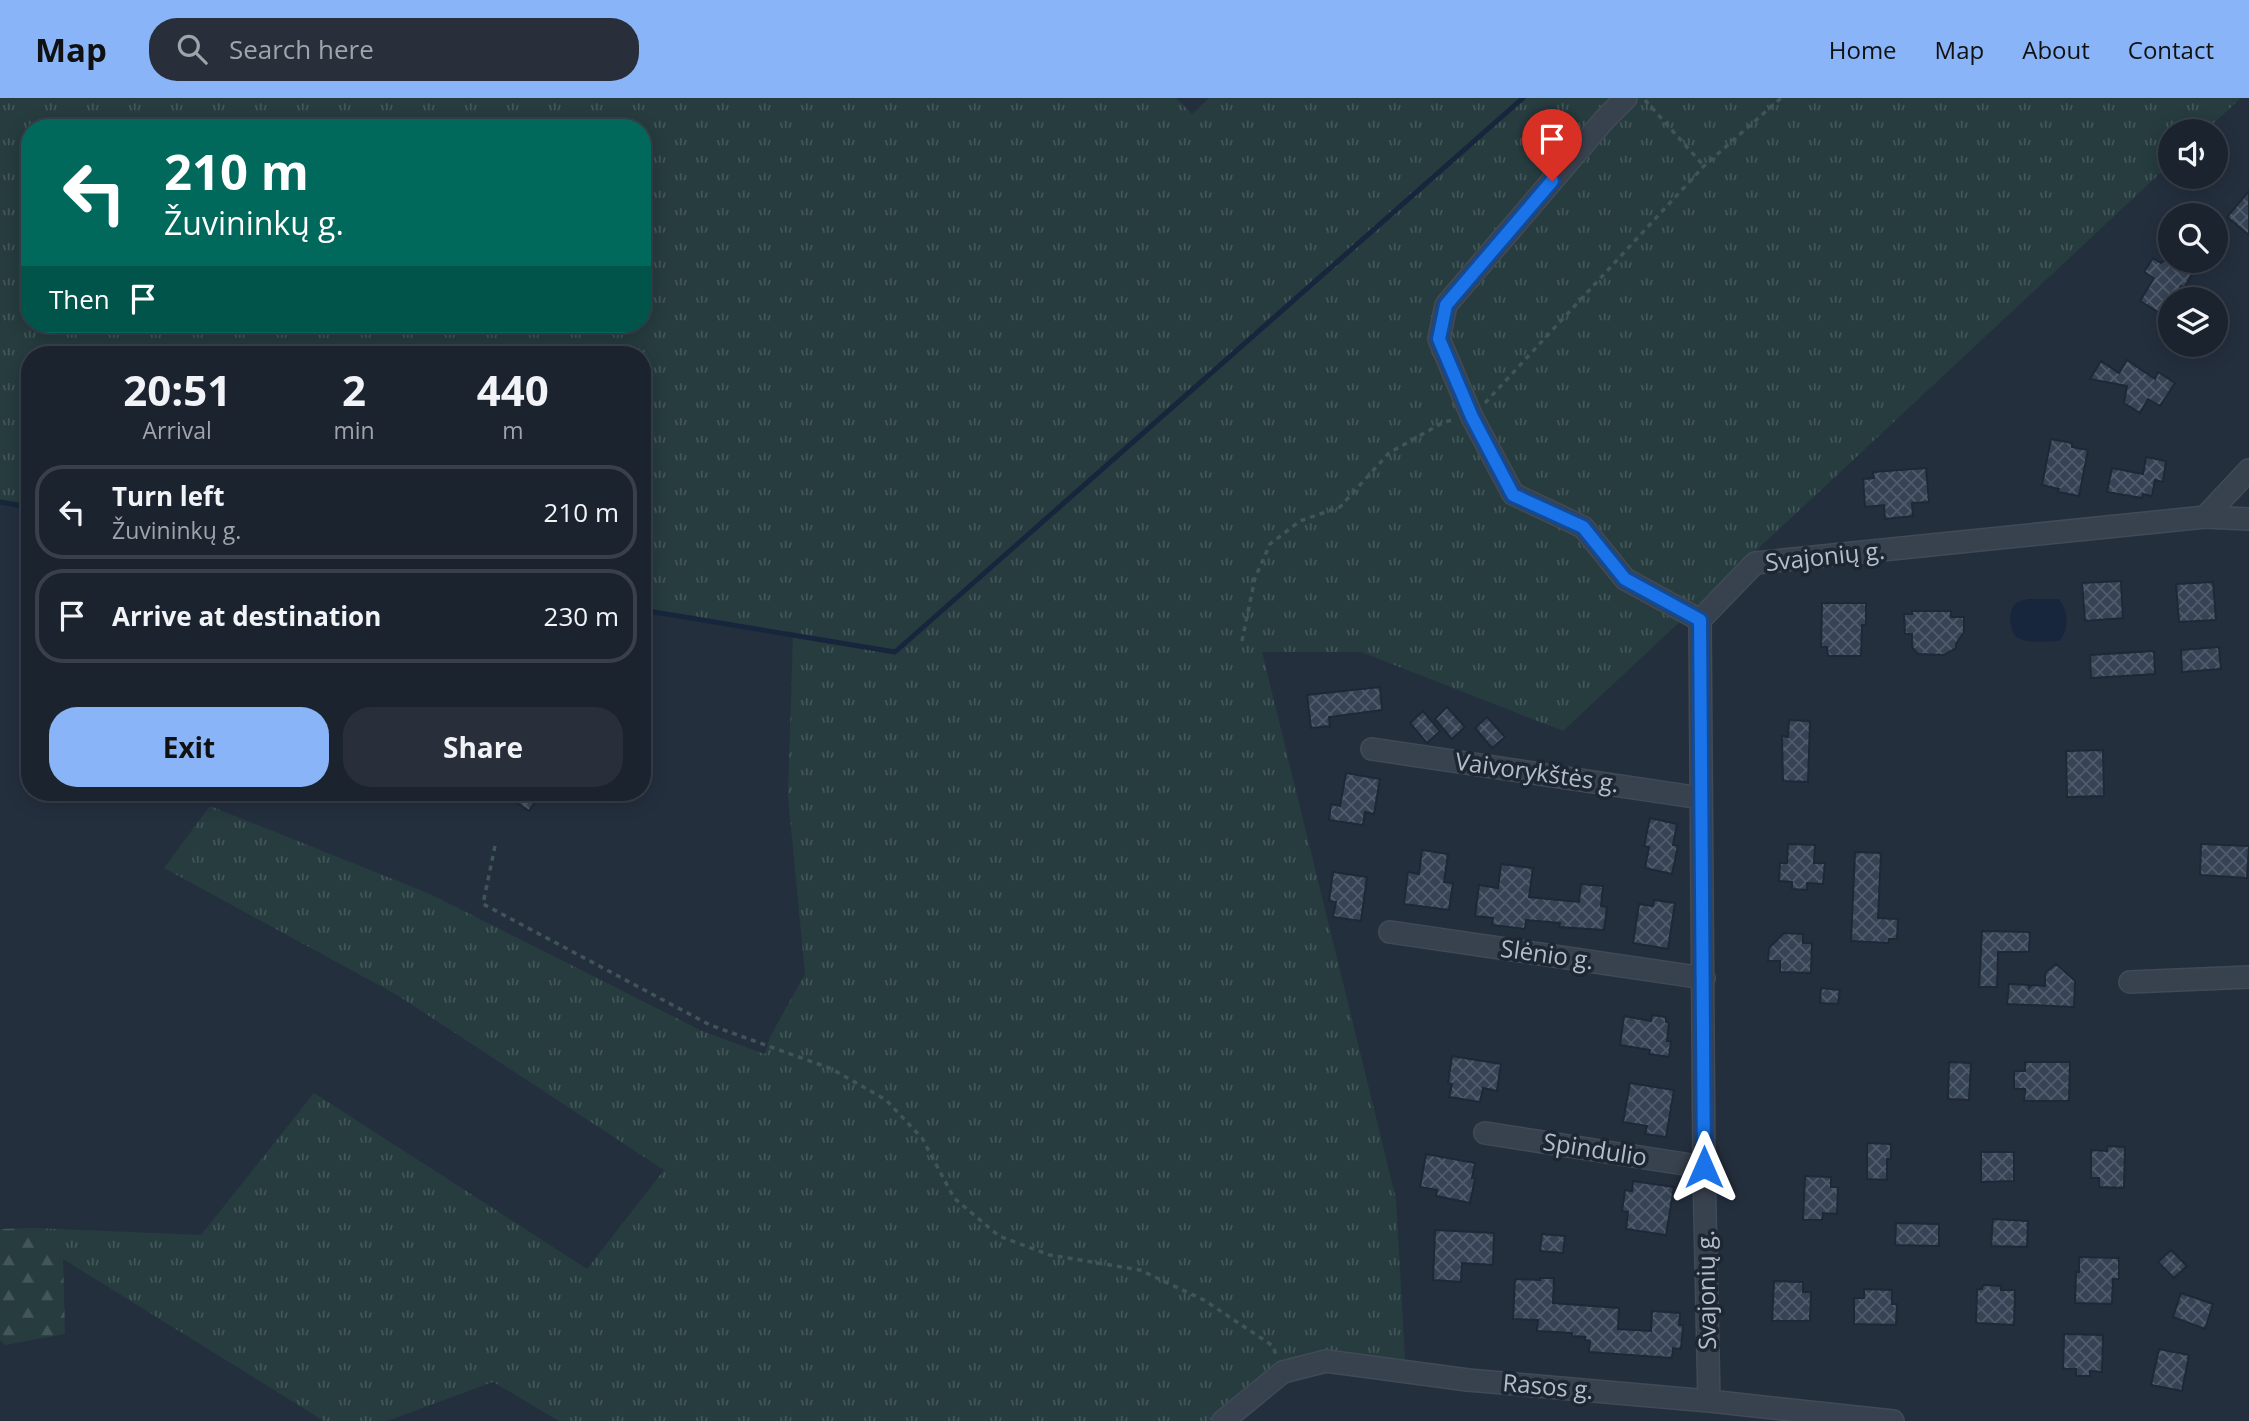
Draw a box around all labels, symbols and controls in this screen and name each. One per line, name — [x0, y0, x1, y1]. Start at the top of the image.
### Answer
search box — [149, 18, 639, 81]
text: Map — [35, 27, 107, 72]
icon: search — [173, 30, 211, 68]
text: Search here — [229, 31, 374, 67]
text: Home — [1829, 33, 1897, 66]
text: Map — [1935, 33, 1984, 66]
text: About — [2022, 33, 2090, 66]
text: Contact — [2128, 33, 2214, 66]
pin — [1522, 109, 1582, 181]
map controls — [2158, 119, 2228, 357]
button: sound — [2158, 119, 2228, 189]
icon: arrive — [1533, 120, 1571, 158]
text: 210 m — [164, 138, 309, 204]
icon: left — [49, 147, 140, 238]
text: Žuvininkų g. — [164, 201, 344, 244]
button: search — [2158, 203, 2228, 273]
icon: arrive — [124, 280, 162, 318]
text: Then — [49, 281, 110, 317]
button: layers — [2158, 287, 2228, 357]
text: 20:51 — [123, 361, 231, 418]
text: 2 — [342, 361, 366, 418]
text: 440 — [477, 361, 549, 418]
text: Arrival — [143, 414, 212, 446]
text: min — [333, 414, 375, 446]
text: m — [502, 414, 523, 446]
text: Turn left — [112, 478, 224, 514]
icon: left — [53, 493, 91, 531]
text: 210 m — [544, 494, 619, 530]
text: Žuvininkų g. — [112, 514, 241, 546]
street label: Svajonių g. — [1763, 533, 1886, 578]
icon: arrive — [53, 597, 91, 635]
text: Arrive at destination — [112, 598, 381, 634]
text: 230 m — [544, 598, 619, 634]
button: Exit — [49, 707, 329, 787]
button: Share — [343, 707, 623, 787]
street label: Vaivorykštės g. — [1453, 744, 1621, 799]
street label: Slėnio g. — [1499, 931, 1596, 976]
street label: Spindulio — [1541, 1124, 1649, 1173]
position arrow — [1667, 1130, 1741, 1204]
street label: Svajonių g. — [1688, 1230, 1723, 1350]
street label: Rasos g. — [1501, 1365, 1595, 1406]

